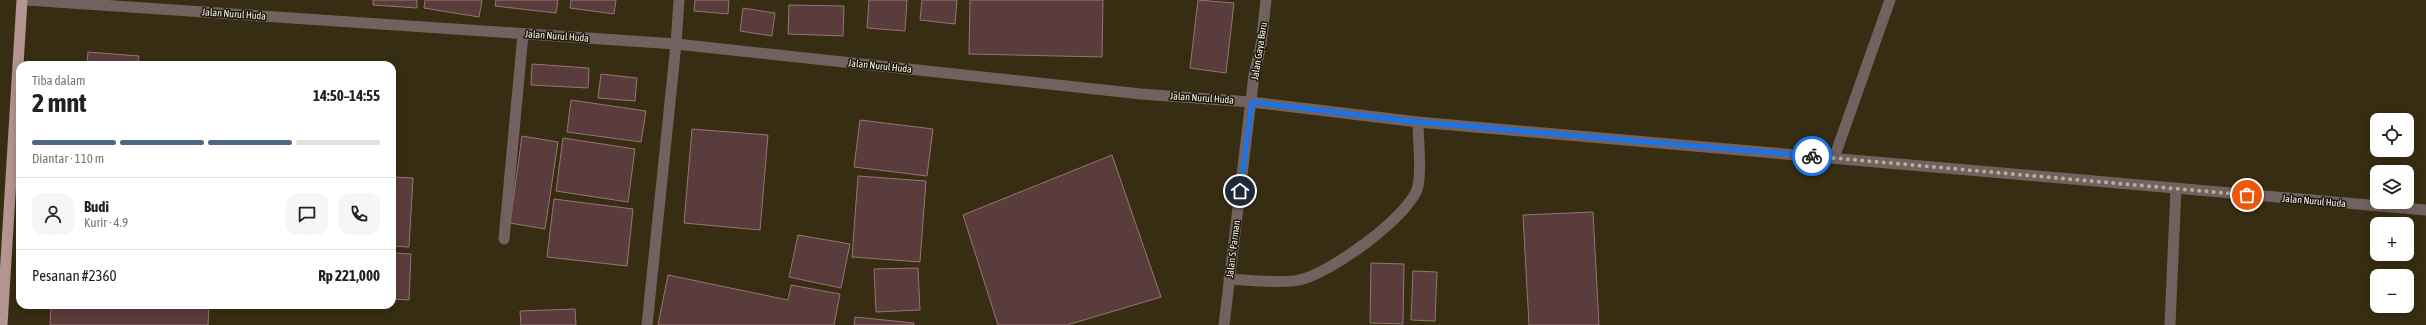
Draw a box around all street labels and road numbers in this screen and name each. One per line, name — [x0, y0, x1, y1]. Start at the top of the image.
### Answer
street label: Jalan Nurul Huda — [202, 6, 267, 22]
street label: Jalan Gaya Baru — [1249, 21, 1269, 81]
street label: Jalan Nurul Huda — [525, 28, 590, 44]
street label: Jalan Nurul Huda — [848, 57, 913, 75]
street label: Jalan Nurul Huda — [1170, 90, 1235, 106]
street label: Jalan Nurul Huda — [2282, 193, 2347, 209]
street label: Jalan S. Parman — [1224, 220, 1242, 278]

